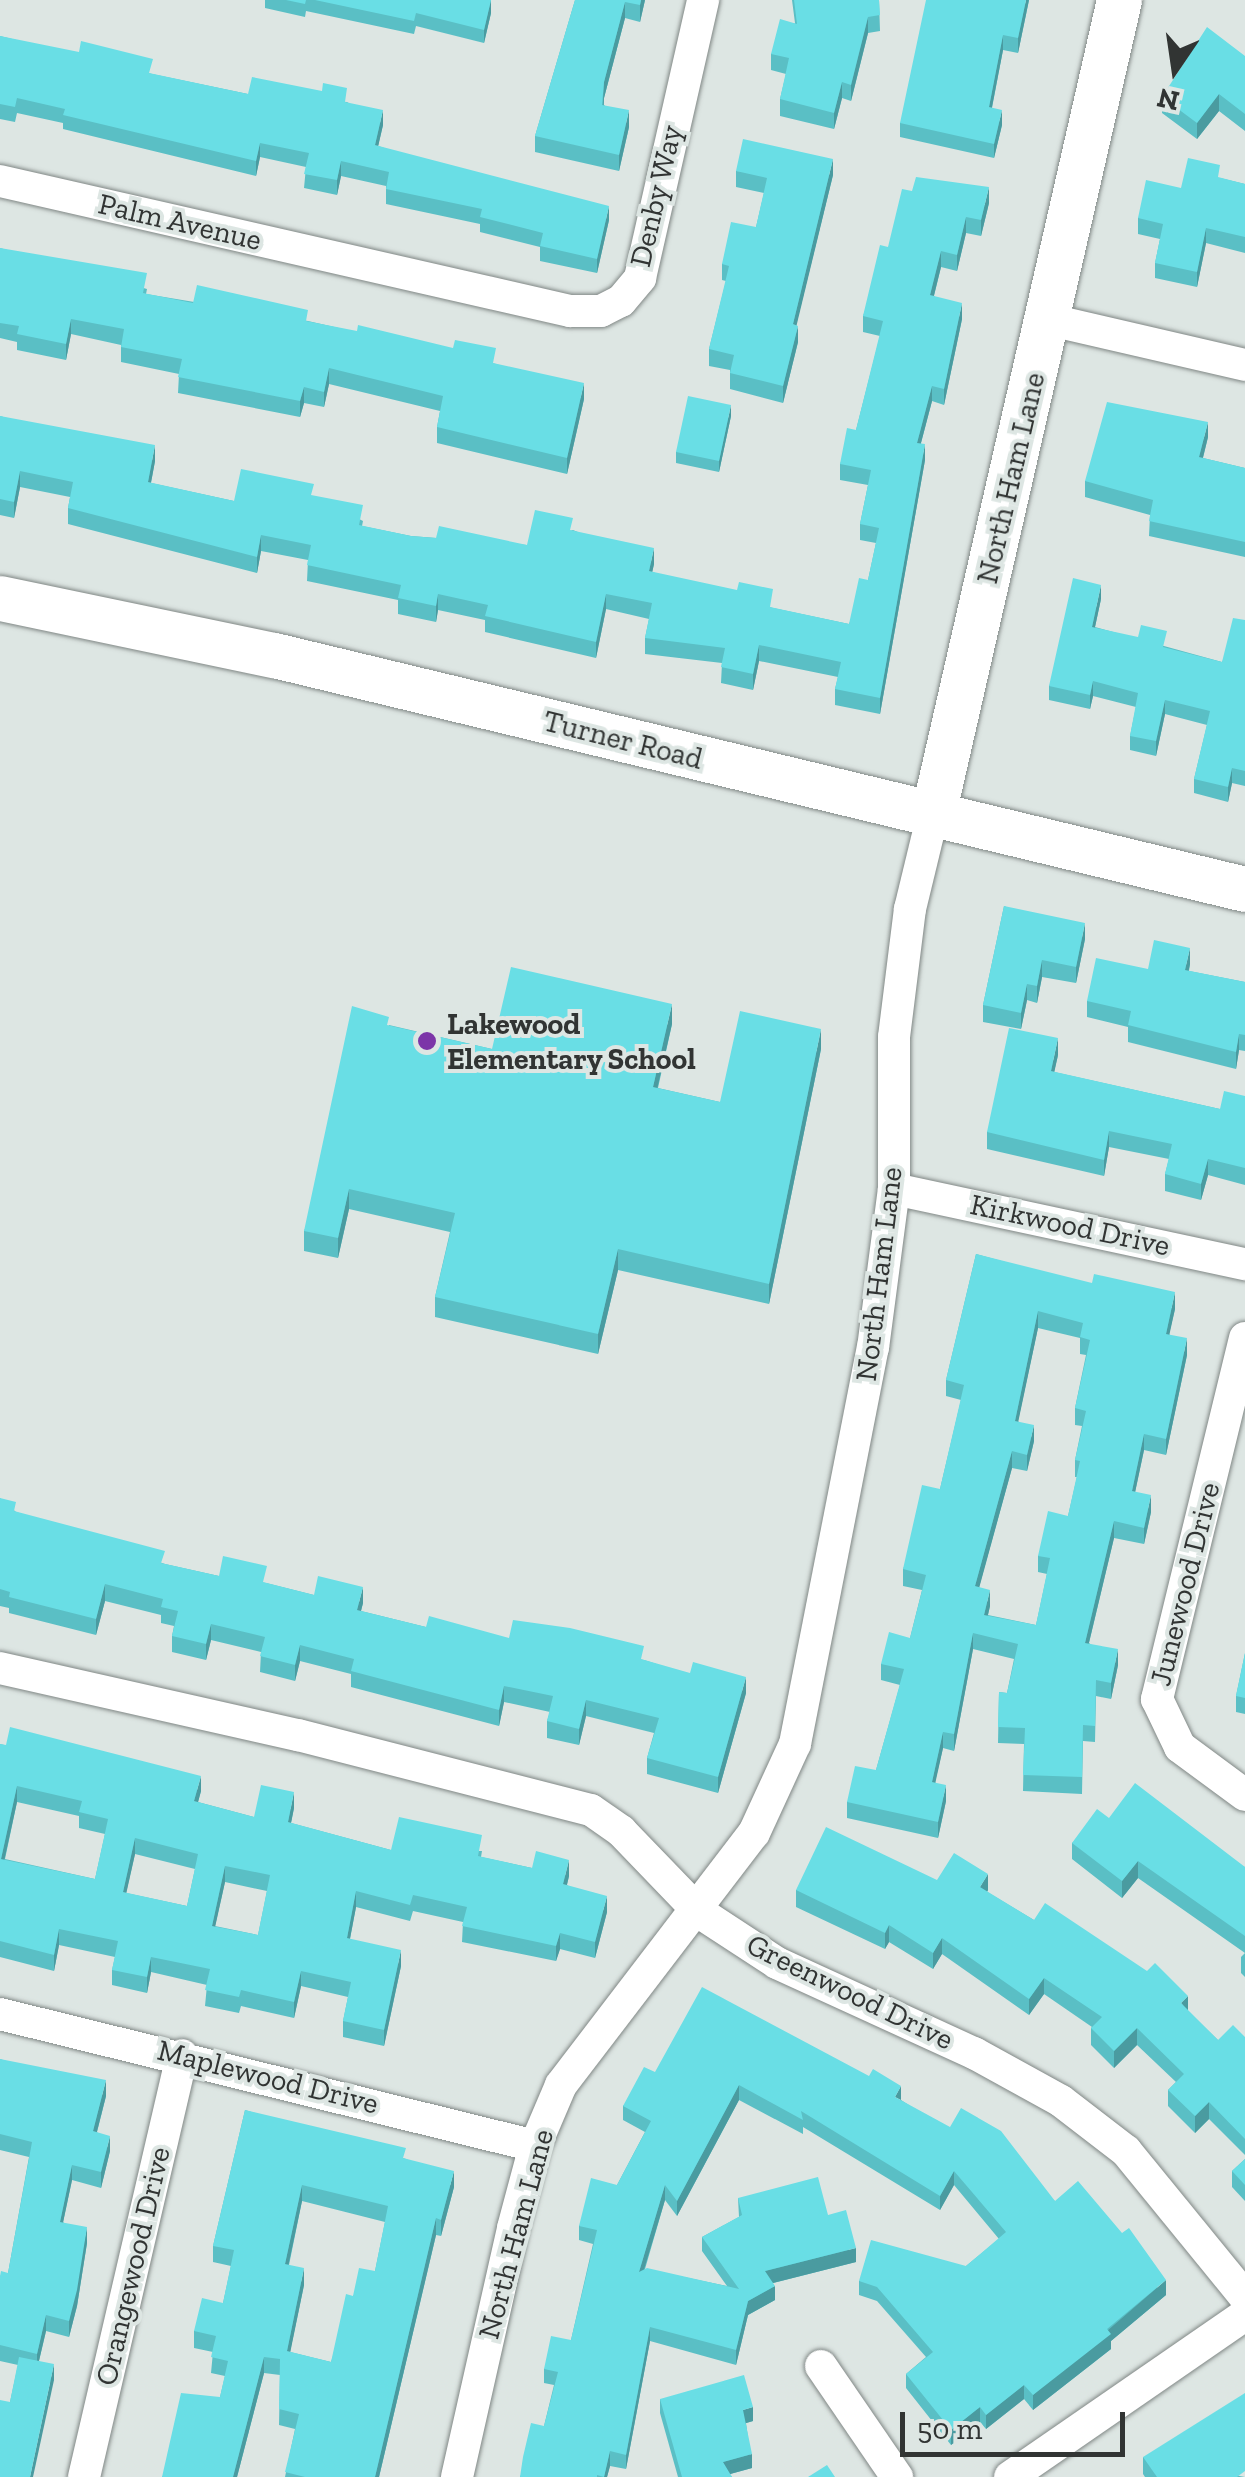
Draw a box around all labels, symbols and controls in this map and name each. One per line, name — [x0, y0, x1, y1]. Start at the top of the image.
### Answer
north arrow — [1125, 20, 1225, 120]
text: N — [1154, 81, 1182, 118]
street label: Denby Way — [622, 121, 690, 271]
street label: Palm Avenue — [94, 186, 266, 258]
street label: North Ham Lane — [969, 369, 1053, 587]
street label: Turner Road — [539, 703, 707, 777]
place label: Lakewood Elementary School — [447, 1006, 696, 1076]
marker: Lakewood Elementary School — [416, 1030, 438, 1052]
street label: North Ham Lane — [848, 1165, 910, 1383]
street label: Kirkwood Drive — [967, 1186, 1173, 1264]
street label: Junewood Drive — [1142, 1479, 1228, 1689]
street label: Greenwood Drive — [741, 1926, 959, 2058]
street label: Maplewood Drive — [154, 2032, 382, 2122]
street label: North Ham Lane — [471, 2125, 561, 2343]
street label: Orangewood Drive — [88, 2143, 178, 2389]
scale bar — [905, 2392, 1130, 2454]
text: 50 m — [917, 2411, 982, 2447]

